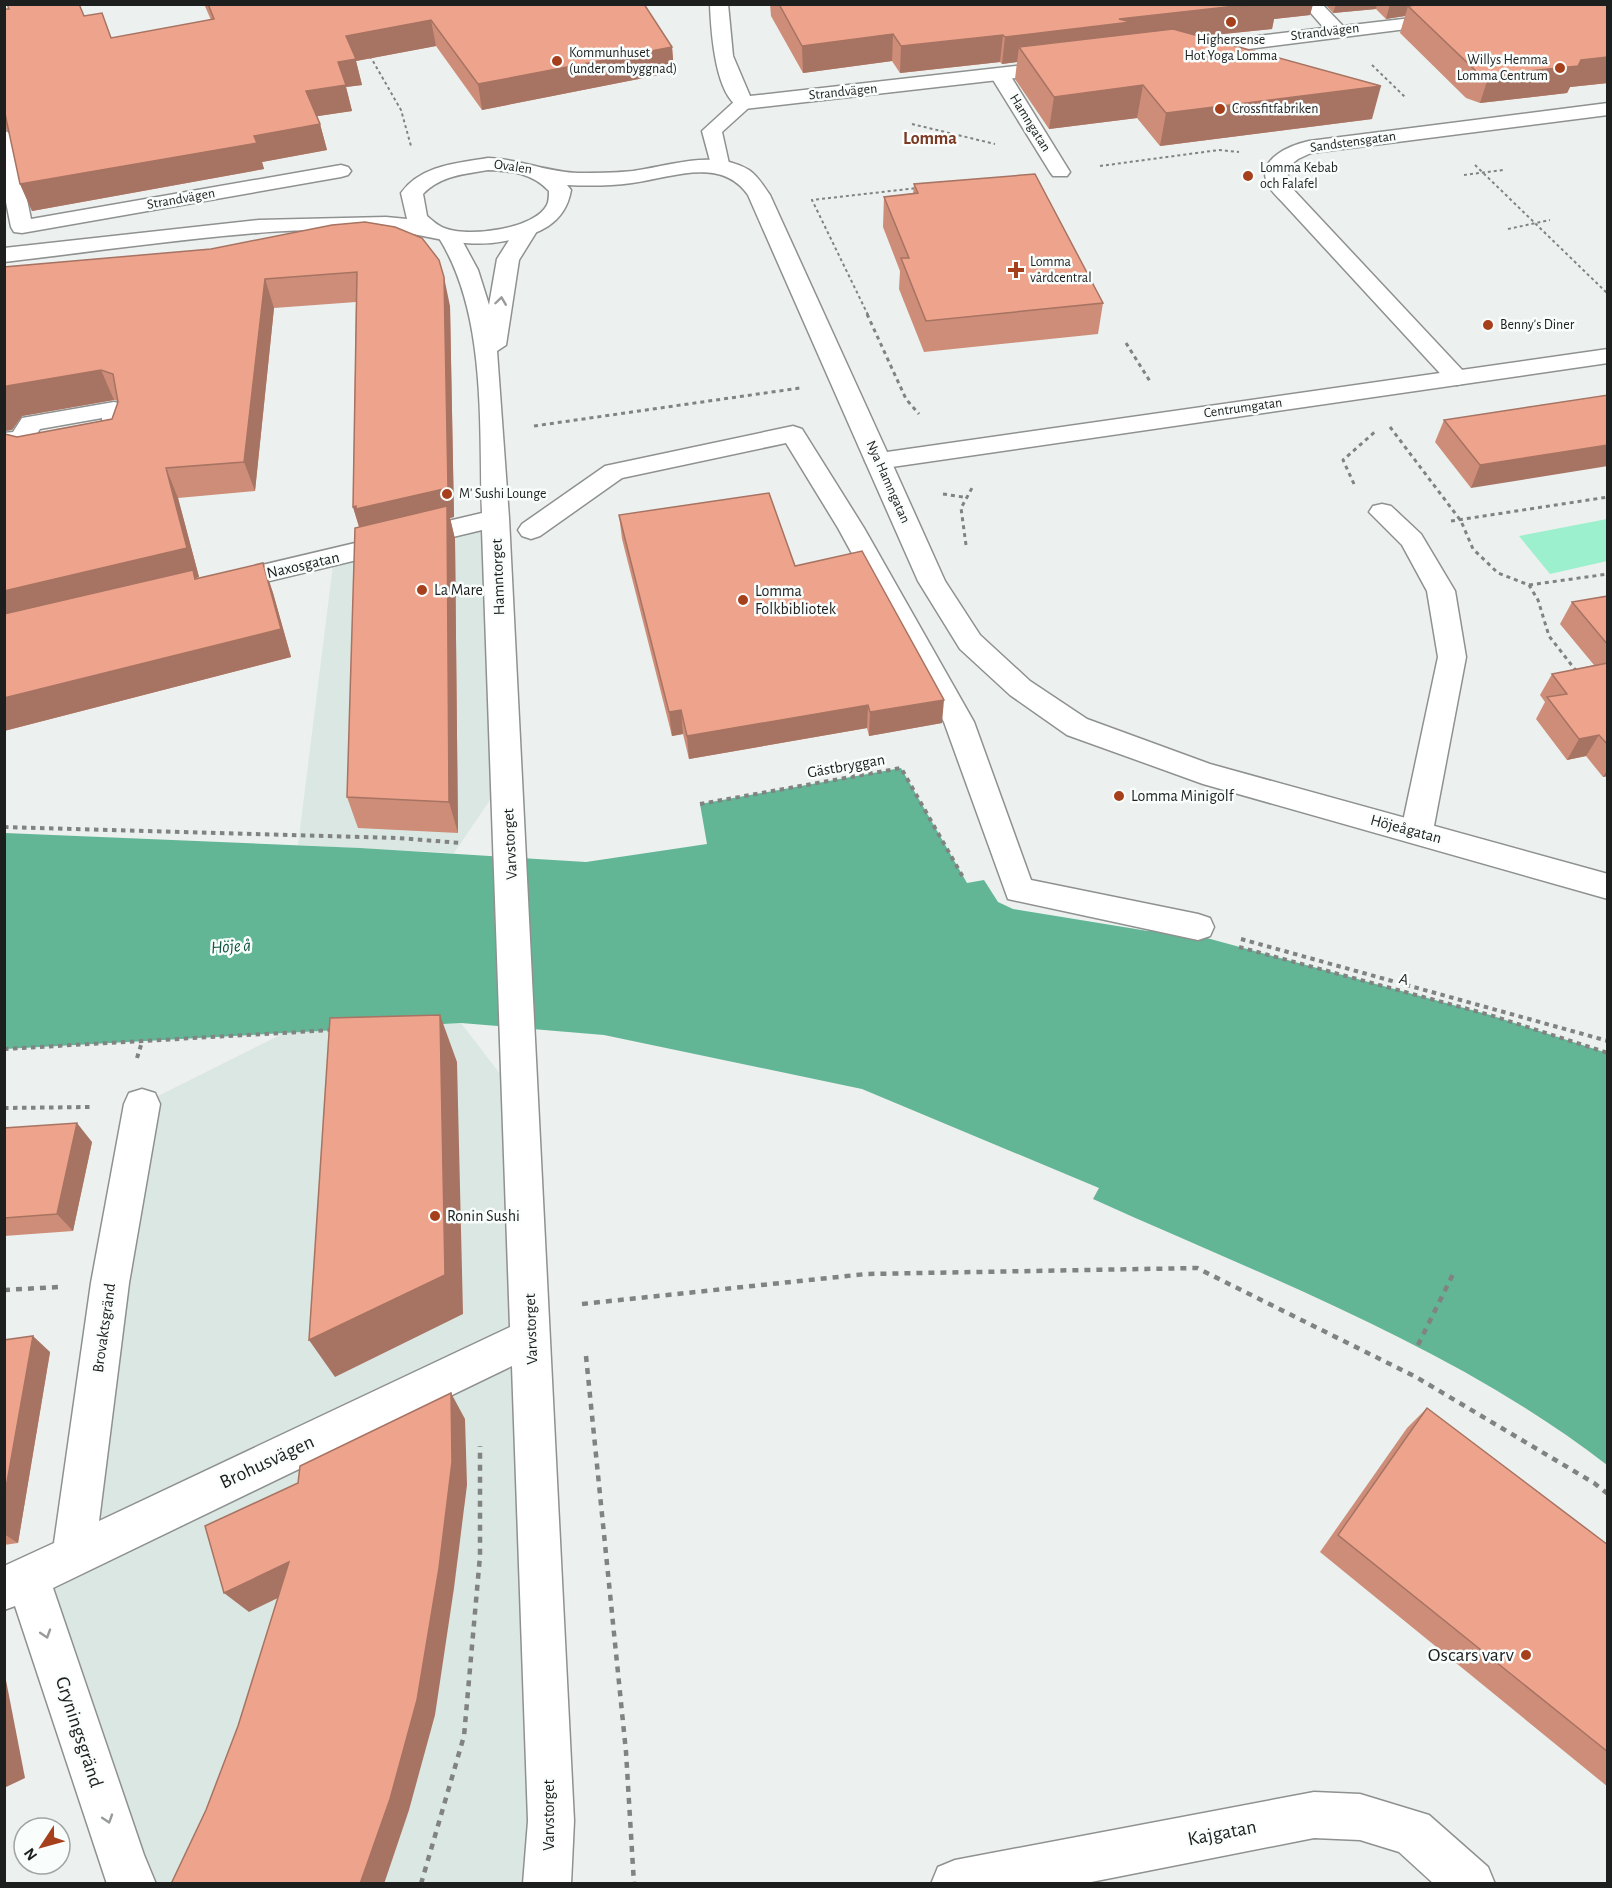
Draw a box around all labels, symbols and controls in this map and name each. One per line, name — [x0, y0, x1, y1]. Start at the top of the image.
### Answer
marker: Highersense Hot Yoga Lomma — [1224, 15, 1238, 29]
street label: Strandvägen — [1290, 21, 1360, 43]
place label: Highersense Hot Yoga Lomma — [1185, 33, 1278, 63]
place label: Kommunhuset (under ombyggnad) — [569, 46, 677, 76]
place label: Willys Hemma Lomma Centrum — [1457, 53, 1549, 83]
marker: Kommunhuset (under ombyggnad) — [550, 54, 564, 68]
marker: Willys Hemma Lomma Centrum — [1553, 61, 1567, 75]
street label: Strandvägen — [808, 81, 878, 103]
street label: Hamngatan — [1007, 92, 1053, 154]
marker: Crossfitfabriken — [1213, 102, 1227, 116]
place label: Crossfitfabriken — [1232, 102, 1318, 116]
street label: Sandstensgatan — [1309, 129, 1397, 155]
district label: Lomma — [903, 130, 957, 148]
street label: Ovalen — [493, 157, 533, 177]
place label: Lomma Kebab och Falafel — [1260, 161, 1338, 191]
marker: Lomma Kebab och Falafel — [1241, 169, 1255, 183]
street label: Strandvägen — [146, 186, 216, 212]
place label: Lomma vårdcentral — [1030, 255, 1092, 285]
marker: Lomma vårdcentral — [1007, 261, 1025, 279]
one-way arrow — [494, 296, 506, 305]
marker: Benny's Diner — [1481, 318, 1495, 332]
place label: Benny's Diner — [1500, 318, 1575, 332]
street label: Centrumgatan — [1203, 396, 1283, 420]
street label: Nya Hamngatan — [864, 439, 912, 525]
marker: M' Sushi Lounge — [440, 487, 454, 501]
place label: M' Sushi Lounge — [459, 487, 547, 501]
street label: Hamntorget — [489, 538, 507, 616]
street label: Naxosgatan — [265, 549, 341, 581]
place label: La Mare — [434, 582, 483, 598]
marker: La Mare — [415, 583, 429, 597]
place label: Lomma Folkbibliotek — [755, 583, 837, 617]
marker: Lomma Folkbibliotek — [736, 593, 750, 607]
street label: Gästbryggan — [806, 751, 886, 782]
place label: Lomma Minigolf — [1131, 788, 1235, 804]
marker: Lomma Minigolf — [1112, 789, 1126, 803]
street label: Varvstorget — [500, 808, 520, 880]
street label: Höjeågatan — [1368, 812, 1443, 847]
water label: Höje å — [210, 937, 252, 957]
street label: A — [1397, 970, 1411, 988]
place label: Ronin Sushi — [447, 1208, 520, 1224]
marker: Ronin Sushi — [428, 1209, 442, 1223]
street label: Brovaktsgränd — [90, 1282, 118, 1374]
street label: Varvstorget — [522, 1293, 540, 1365]
street label: Brohusvägen — [217, 1431, 317, 1493]
one-way arrow — [39, 1628, 52, 1639]
place label: Oscars varv — [1428, 1645, 1515, 1665]
marker: Oscars varv — [1519, 1648, 1533, 1662]
street label: Gryningsgränd — [52, 1674, 106, 1790]
street label: Varvstorget — [541, 1779, 557, 1851]
one-way arrow — [101, 1813, 113, 1824]
north arrow — [12, 1816, 72, 1876]
street label: Kajgatan — [1186, 1817, 1258, 1849]
text: N — [21, 1845, 40, 1863]

